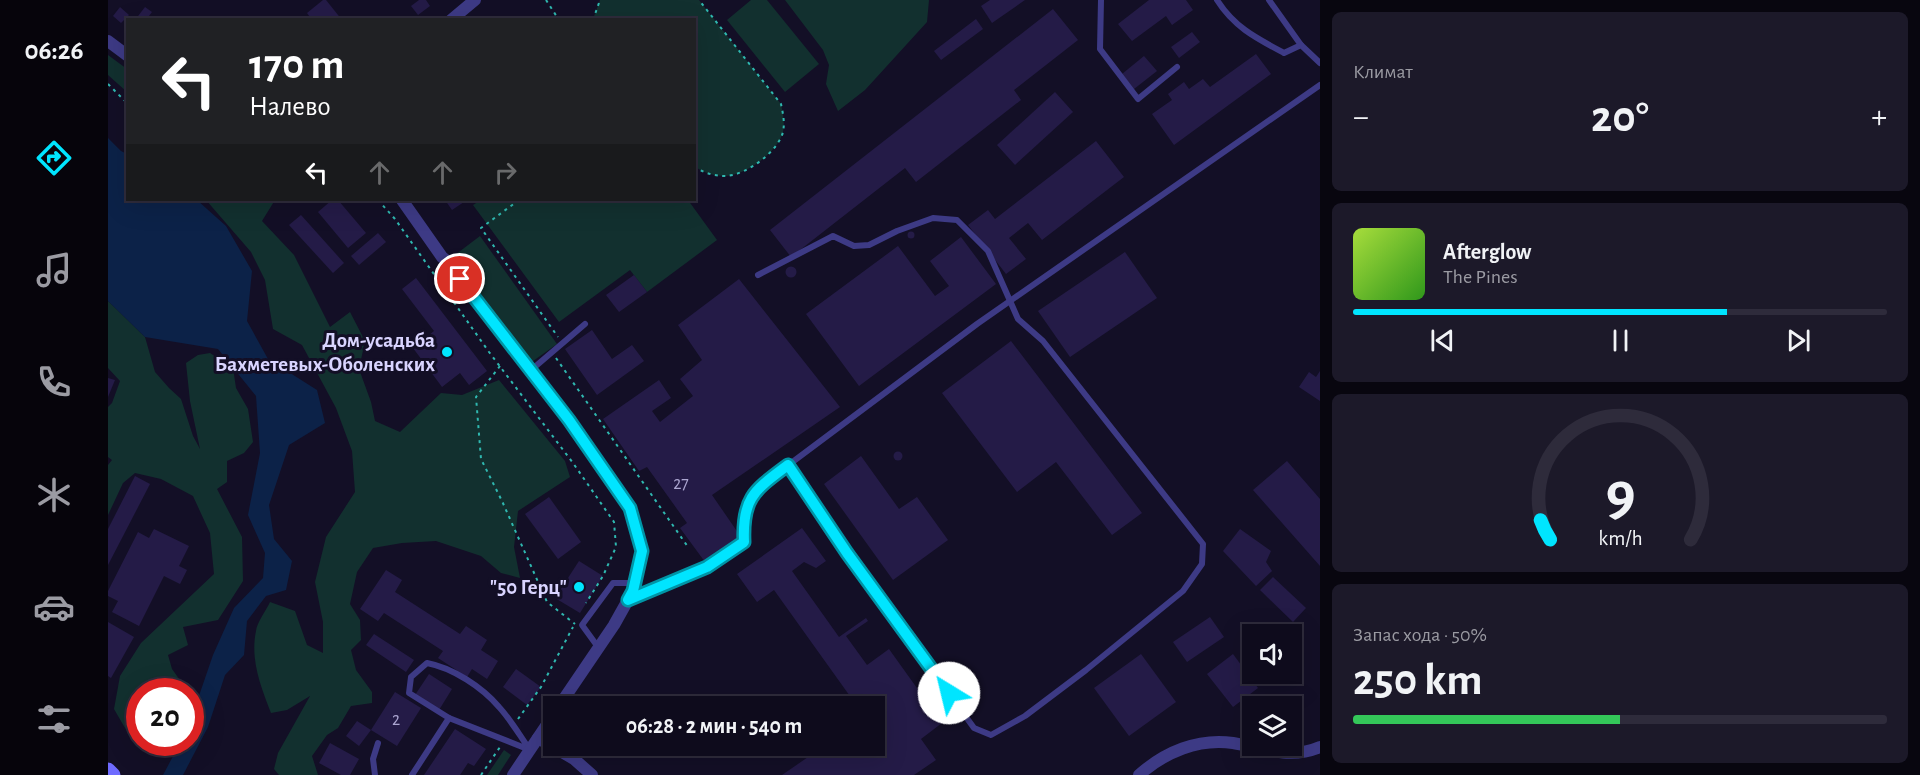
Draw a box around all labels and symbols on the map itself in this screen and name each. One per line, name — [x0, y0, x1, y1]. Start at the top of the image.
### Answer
pin — [434, 253, 485, 304]
place label: Дом-усадьба Бахметевых-Оболенских — [215, 330, 435, 375]
marker: Дом-усадьба Бахметевых-Оболенских — [440, 345, 454, 359]
house number: 27 — [673, 475, 689, 493]
place label: "50 Герц" — [490, 577, 567, 598]
marker: "50 Герц" — [572, 580, 586, 594]
position arrow — [917, 661, 981, 725]
speed limit sign: 20 — [126, 678, 204, 756]
house number: 2 — [392, 711, 400, 729]

